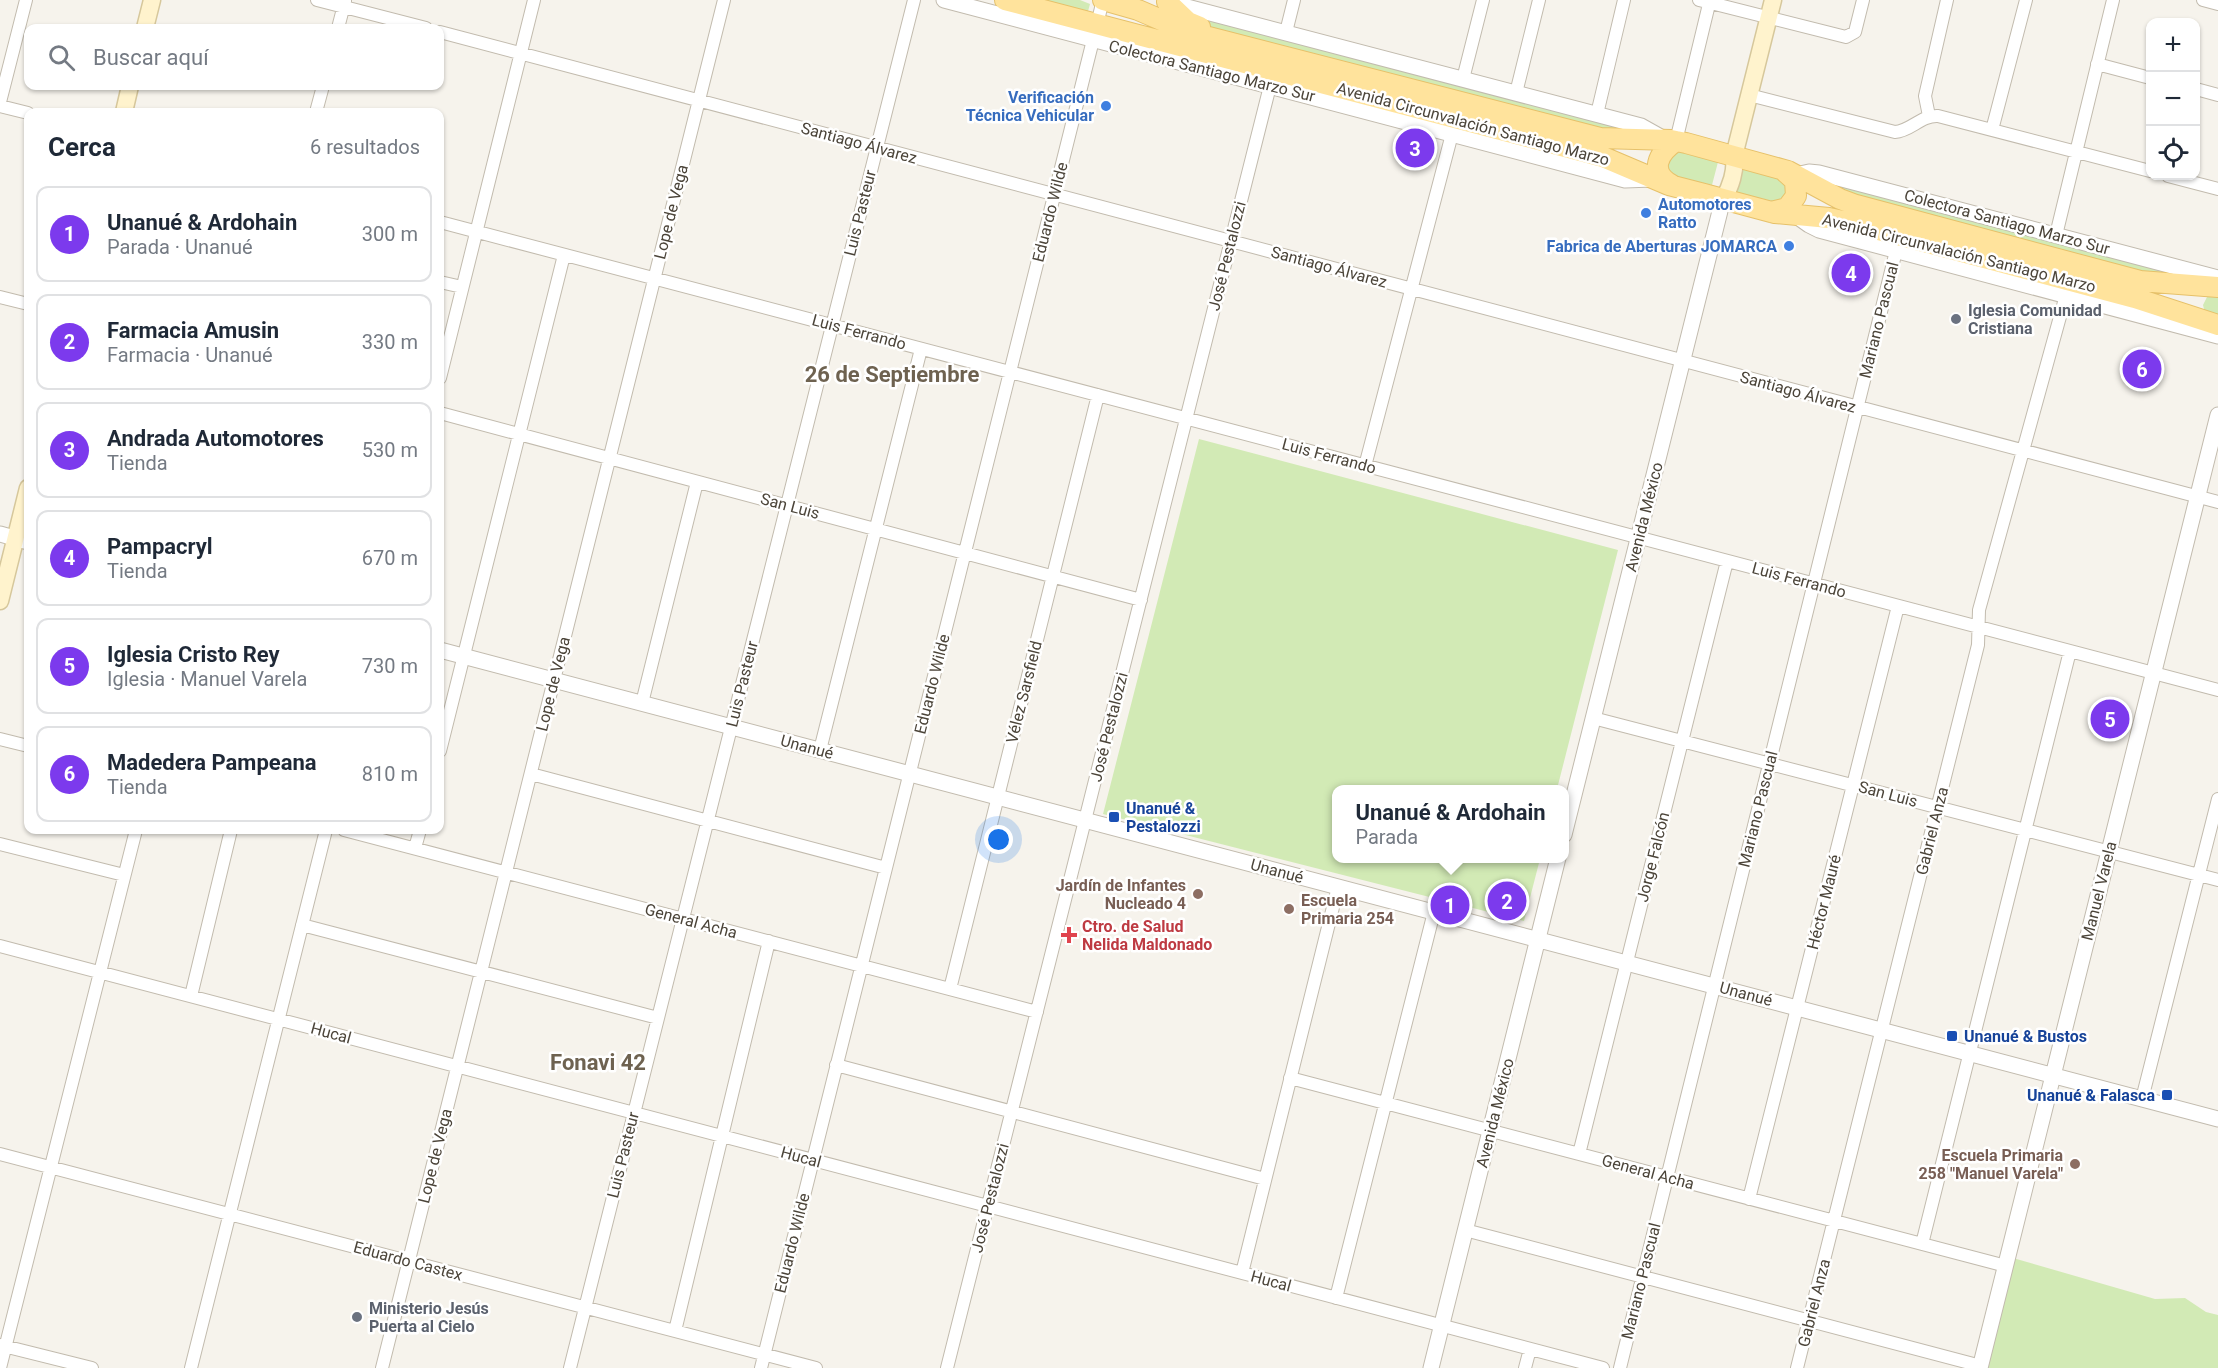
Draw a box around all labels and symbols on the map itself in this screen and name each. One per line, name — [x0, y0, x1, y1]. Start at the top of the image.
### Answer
street label: Colectora Santiago Marzo Sur — [1107, 36, 1318, 106]
street label: Avenida Circunvalación Santiago Marzo — [1335, 78, 1611, 170]
place label: Verificación Técnica Vehicular — [966, 88, 1094, 125]
marker: Verificación Técnica Vehicular — [1099, 99, 1113, 113]
street label: Santiago Álvarez — [799, 118, 919, 168]
pin: 3 — [1396, 126, 1434, 170]
street label: Eduardo Wilde — [1028, 160, 1072, 264]
street label: Lope de Vega — [650, 163, 692, 261]
street label: Luis Pasteur — [840, 167, 880, 258]
street label: Colectora Santiago Marzo Sur — [1902, 185, 2112, 259]
place label: Automotores Ratto — [1658, 195, 1752, 232]
street label: José Pestalozzi — [1204, 199, 1250, 313]
marker: Automotores Ratto — [1639, 206, 1653, 220]
street label: Avenida Circunvalación Santiago Marzo — [1820, 210, 2098, 296]
place label: Fabrica de Aberturas JOMARCA — [1547, 237, 1777, 256]
marker: Fabrica de Aberturas JOMARCA — [1782, 239, 1796, 253]
street label: Santiago Álvarez — [1269, 242, 1389, 292]
pin: 4 — [1832, 250, 1870, 296]
street label: Mariano Pascual — [1855, 260, 1903, 380]
place label: Iglesia Comunidad Cristiana — [1968, 301, 2102, 338]
street label: Luis Ferrando — [810, 310, 908, 354]
marker: Iglesia Comunidad Cristiana — [1949, 312, 1963, 326]
pin: 6 — [2122, 346, 2162, 392]
district label: 26 de Septiembre — [805, 362, 979, 387]
street label: Santiago Álvarez — [1738, 367, 1858, 417]
street label: Luis Ferrando — [1280, 434, 1378, 478]
street label: Avenida México — [1621, 460, 1667, 574]
street label: San Luis — [758, 489, 822, 523]
street label: Luis Ferrando — [1750, 558, 1848, 602]
street label: Eduardo Wilde — [910, 632, 954, 736]
street label: Lope de Vega — [532, 635, 574, 733]
street label: Luis Pasteur — [722, 638, 762, 729]
street label: Vélez Sarsfield — [1002, 639, 1046, 745]
street label: José Pestalozzi — [1086, 670, 1132, 784]
pin: 5 — [2090, 696, 2130, 742]
street label: Unanué — [778, 731, 836, 763]
street label: Mariano Pascual — [1734, 749, 1782, 869]
street label: San Luis — [1856, 777, 1920, 811]
street label: Gabriel Anza — [1912, 785, 1952, 877]
place label: Unanué & Pestalozzi — [1126, 799, 1201, 836]
marker: Unanué & Pestalozzi — [1107, 810, 1121, 824]
street label: Jorge Falcón — [1633, 810, 1673, 904]
your location — [984, 825, 1013, 854]
street label: Manuel Varela — [2077, 839, 2121, 943]
street label: Héctor Mauré — [1803, 853, 1845, 951]
street label: Unanué — [1248, 855, 1306, 887]
place label: Jardín de Infantes Nucleado 4 — [1056, 876, 1186, 913]
pin: 2 — [1488, 878, 1526, 924]
pin: 1 — [1430, 882, 1470, 928]
marker: Jardín de Infantes Nucleado 4 — [1191, 887, 1205, 901]
place label: Escuela Primaria 254 — [1301, 891, 1394, 928]
street label: General Acha — [643, 900, 739, 942]
marker: Escuela Primaria 254 — [1282, 902, 1296, 916]
place label: Ctro. de Salud Nelida Maldonado — [1082, 917, 1212, 954]
marker: Ctro. de Salud Nelida Maldonado — [1060, 926, 1078, 944]
street label: Unanué — [1717, 978, 1775, 1010]
street label: Hucal — [309, 1018, 353, 1048]
place label: Unanué & Bustos — [1964, 1027, 2087, 1046]
marker: Unanué & Bustos — [1945, 1029, 1959, 1043]
district label: Fonavi 42 — [550, 1050, 646, 1075]
street label: Avenida México — [1472, 1056, 1518, 1170]
place label: Unanué & Falasca — [2027, 1086, 2155, 1105]
marker: Unanué & Falasca — [2160, 1088, 2174, 1102]
street label: Lope de Vega — [414, 1107, 456, 1205]
street label: Luis Pasteur — [603, 1109, 643, 1200]
street label: José Pestalozzi — [967, 1141, 1013, 1255]
street label: Hucal — [779, 1142, 823, 1172]
place label: Escuela Primaria 258 "Manuel Varela" — [1918, 1146, 2063, 1183]
street label: General Acha — [1600, 1151, 1696, 1193]
marker: Escuela Primaria 258 "Manuel Varela" — [2068, 1157, 2082, 1171]
street label: Eduardo Wilde — [770, 1191, 814, 1295]
street label: Mariano Pascual — [1617, 1221, 1665, 1341]
street label: Eduardo Castex — [351, 1237, 465, 1285]
street label: Gabriel Anza — [1794, 1257, 1834, 1349]
street label: Hucal — [1249, 1266, 1293, 1296]
place label: Ministerio Jesús Puerta al Cielo — [369, 1299, 489, 1336]
marker: Ministerio Jesús Puerta al Cielo — [350, 1310, 364, 1324]

